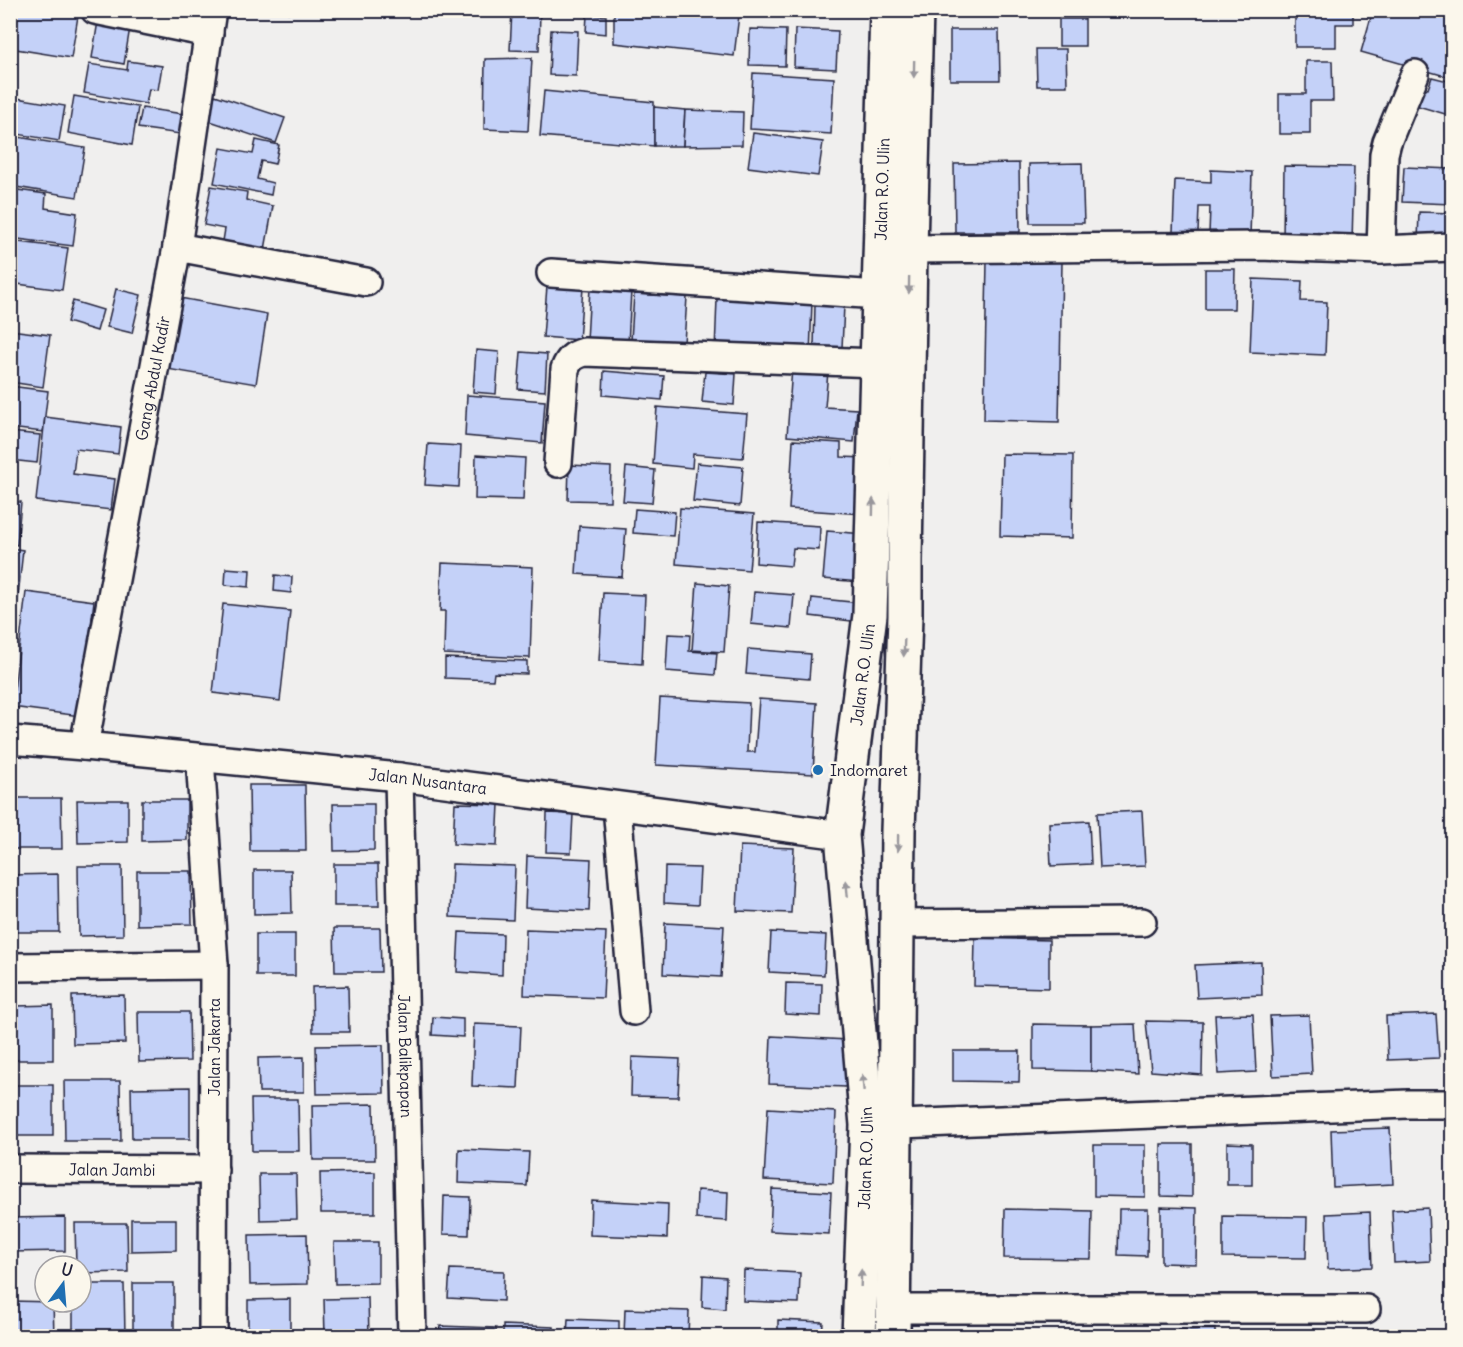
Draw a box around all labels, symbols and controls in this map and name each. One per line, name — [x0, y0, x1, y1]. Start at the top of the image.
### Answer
one-way arrow — [910, 59, 919, 78]
street label: Jalan R.O. Ulin — [871, 137, 893, 241]
one-way arrow — [905, 275, 914, 294]
street label: Gang Abdul Kadir — [131, 314, 174, 442]
one-way arrow — [868, 497, 878, 516]
street label: Jalan R.O. Ulin — [846, 622, 879, 727]
one-way arrow — [900, 638, 909, 657]
place label: Indomaret — [830, 760, 908, 780]
marker: Indomaret — [811, 763, 825, 777]
street label: Jalan Nusantara — [368, 764, 488, 798]
one-way arrow — [893, 833, 903, 852]
one-way arrow — [842, 879, 852, 898]
street label: Jalan Balikpapan — [394, 994, 417, 1118]
street label: Jalan Jakarta — [204, 998, 224, 1096]
one-way arrow — [859, 1074, 868, 1093]
street label: Jalan R.O. Ulin — [854, 1106, 877, 1210]
street label: Jalan Jambi — [69, 1159, 155, 1180]
north arrow — [33, 1254, 93, 1314]
text: U — [59, 1258, 75, 1281]
one-way arrow — [856, 1269, 866, 1288]

